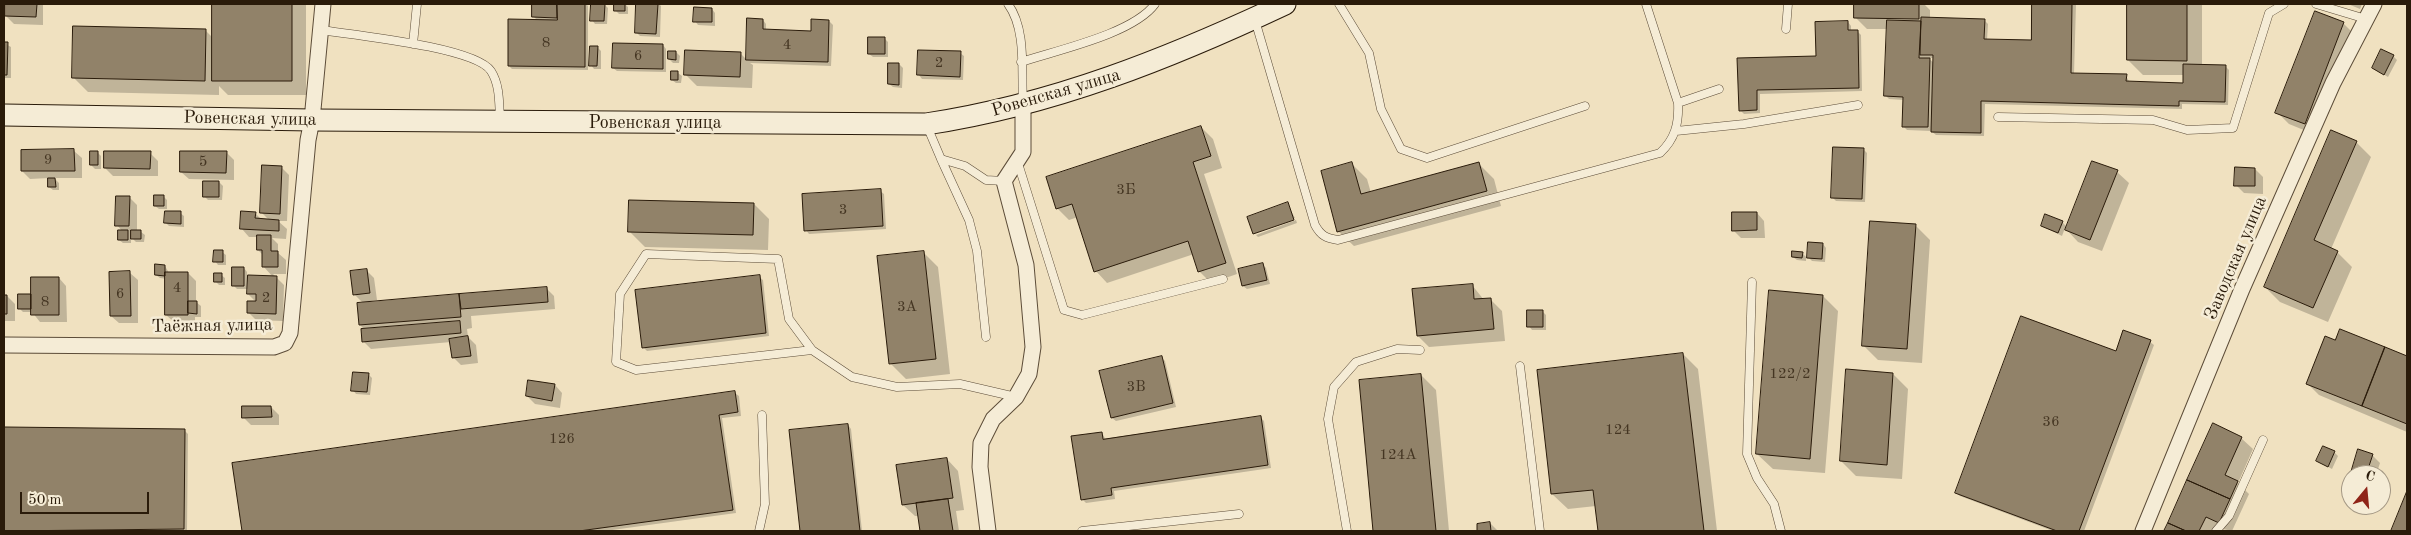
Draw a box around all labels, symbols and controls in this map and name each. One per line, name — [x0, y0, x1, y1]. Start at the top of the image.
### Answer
house number: 8 — [542, 34, 550, 52]
house number: 4 — [783, 36, 791, 54]
house number: 6 — [634, 47, 642, 65]
house number: 2 — [935, 54, 943, 72]
street label: Ровенская улица — [989, 64, 1123, 122]
street label: Ровенская улица — [183, 107, 317, 131]
street label: Ровенская улица — [588, 112, 722, 134]
house number: 9 — [44, 151, 52, 169]
house number: 5 — [199, 153, 207, 171]
house number: 3Б — [1116, 181, 1136, 199]
street label: Заводская улица — [2200, 193, 2272, 323]
house number: 3 — [839, 201, 847, 219]
house number: 4 — [173, 279, 181, 297]
house number: 6 — [116, 285, 124, 303]
house number: 2 — [262, 289, 270, 307]
house number: 8 — [41, 293, 49, 311]
house number: 3А — [897, 298, 917, 316]
street label: Таёжная улица — [151, 314, 273, 338]
house number: 122/2 — [1769, 365, 1811, 383]
house number: 3В — [1126, 378, 1146, 396]
house number: 36 — [2042, 413, 2060, 431]
house number: 124 — [1605, 421, 1631, 439]
house number: 126 — [549, 430, 575, 448]
house number: 124А — [1379, 446, 1417, 464]
north arrow — [2341, 465, 2391, 515]
text: С — [2364, 469, 2377, 485]
scale bar — [22, 482, 151, 514]
text: 50 m — [28, 493, 62, 508]

